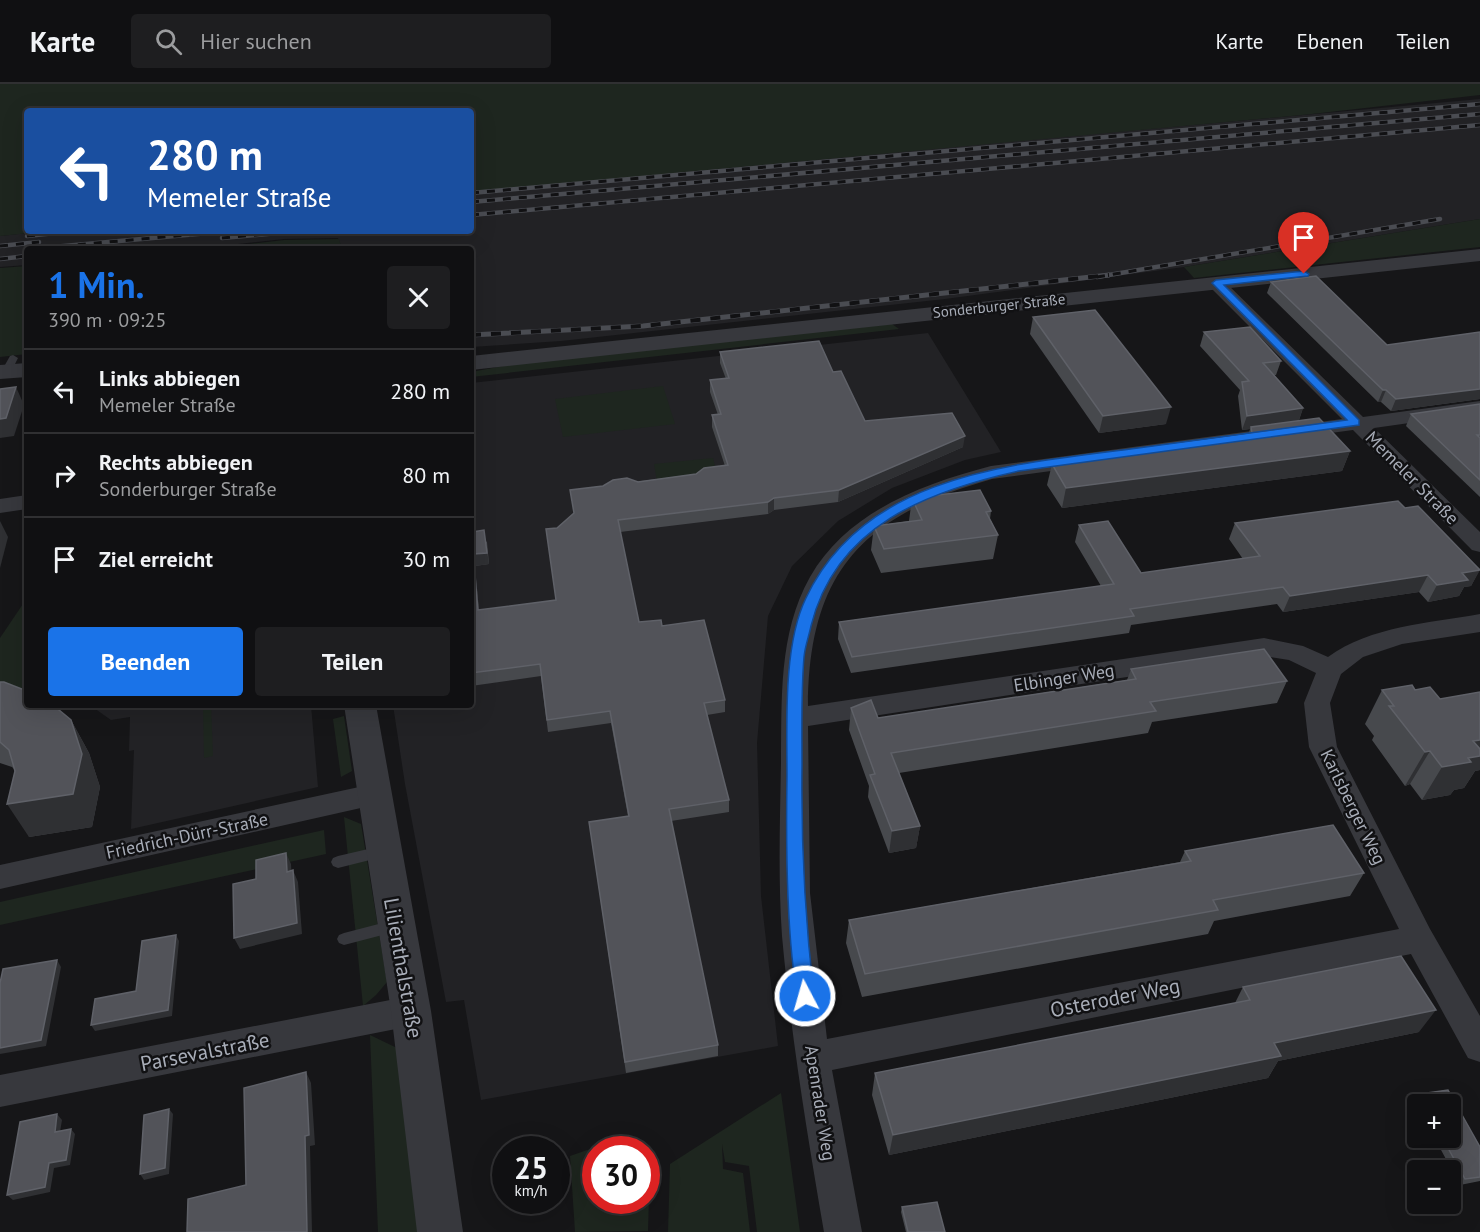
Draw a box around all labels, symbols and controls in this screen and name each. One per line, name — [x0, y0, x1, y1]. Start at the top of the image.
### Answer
search box — [131, 14, 551, 68]
text: Karte — [30, 23, 95, 60]
icon: search — [152, 25, 185, 58]
text: Hier suchen — [200, 27, 312, 55]
text: Karte — [1216, 28, 1264, 55]
text: Ebenen — [1297, 28, 1363, 55]
text: Teilen — [1396, 28, 1450, 55]
text: 280 m — [147, 127, 263, 182]
icon: left — [48, 132, 126, 210]
text: Memeler Straße — [147, 180, 331, 214]
pin — [1278, 212, 1329, 274]
icon: arrive — [1287, 221, 1320, 254]
text: 1 Min. — [48, 261, 144, 308]
button: close — [387, 266, 450, 329]
street label: Sonderburger Straße — [932, 289, 1066, 322]
text: 390 m · 09:25 — [48, 307, 166, 333]
text: Links abbiegen — [99, 364, 240, 392]
icon: left — [48, 375, 81, 408]
text: 280 m — [390, 377, 450, 405]
text: Memeler Straße — [99, 392, 236, 418]
street label: Memeler Straße — [1361, 426, 1464, 529]
text: Rechts abbiegen — [99, 448, 253, 476]
icon: right — [48, 459, 81, 492]
text: 80 m — [402, 461, 450, 489]
text: Sonderburger Straße — [99, 476, 277, 502]
icon: arrive — [48, 543, 81, 576]
text: Ziel erreicht — [99, 545, 213, 573]
text: 30 m — [402, 545, 450, 573]
button: Beenden — [48, 627, 243, 696]
button: Teilen — [255, 627, 450, 696]
street label: Elbinger Weg — [1012, 658, 1116, 697]
street label: Karlsberger Weg — [1316, 745, 1391, 868]
street label: Friedrich-Dürr-Straße — [104, 807, 270, 864]
street label: Lilienthalstraße — [378, 896, 429, 1040]
position arrow — [773, 964, 837, 1028]
street label: Osteroder Weg — [1048, 972, 1182, 1023]
street label: Parsevalstraße — [138, 1026, 272, 1077]
street label: Apenrader Weg — [800, 1044, 841, 1162]
map controls — [1407, 1094, 1461, 1214]
button: + — [1407, 1094, 1461, 1148]
speed limit sign: 30 — [582, 1136, 660, 1214]
text: 25 — [514, 1148, 548, 1187]
button: − — [1407, 1160, 1461, 1214]
text: km/h — [515, 1181, 547, 1200]

